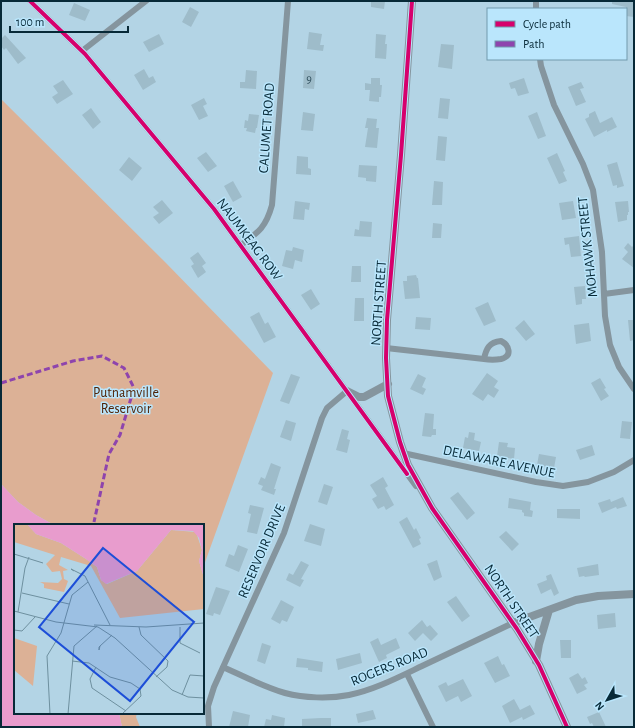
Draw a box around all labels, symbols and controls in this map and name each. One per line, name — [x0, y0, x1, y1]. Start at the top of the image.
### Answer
scale bar — [10, 8, 128, 34]
legend — [487, 8, 627, 60]
text: 100 m — [16, 16, 44, 28]
text: Cycle path — [523, 18, 571, 31]
text: Path — [523, 38, 545, 50]
house number: 9 — [306, 73, 312, 85]
street label: CALUMET ROAD — [257, 82, 277, 174]
street label: NAUMKEAG ROW — [214, 196, 285, 284]
street label: MOHAWK STREET — [576, 196, 600, 298]
street label: NORTH STREET — [369, 260, 389, 346]
park label: Putnamville Reservoir — [93, 386, 159, 416]
street label: DELAWARE AVENUE — [442, 443, 556, 481]
street label: RESERVOIR DRIVE — [236, 502, 288, 600]
inset map — [14, 524, 204, 714]
street label: NORTH STREET — [481, 562, 541, 641]
street label: ROGERS ROAD — [349, 645, 430, 689]
north arrow — [587, 680, 627, 720]
text: N — [593, 700, 606, 712]

